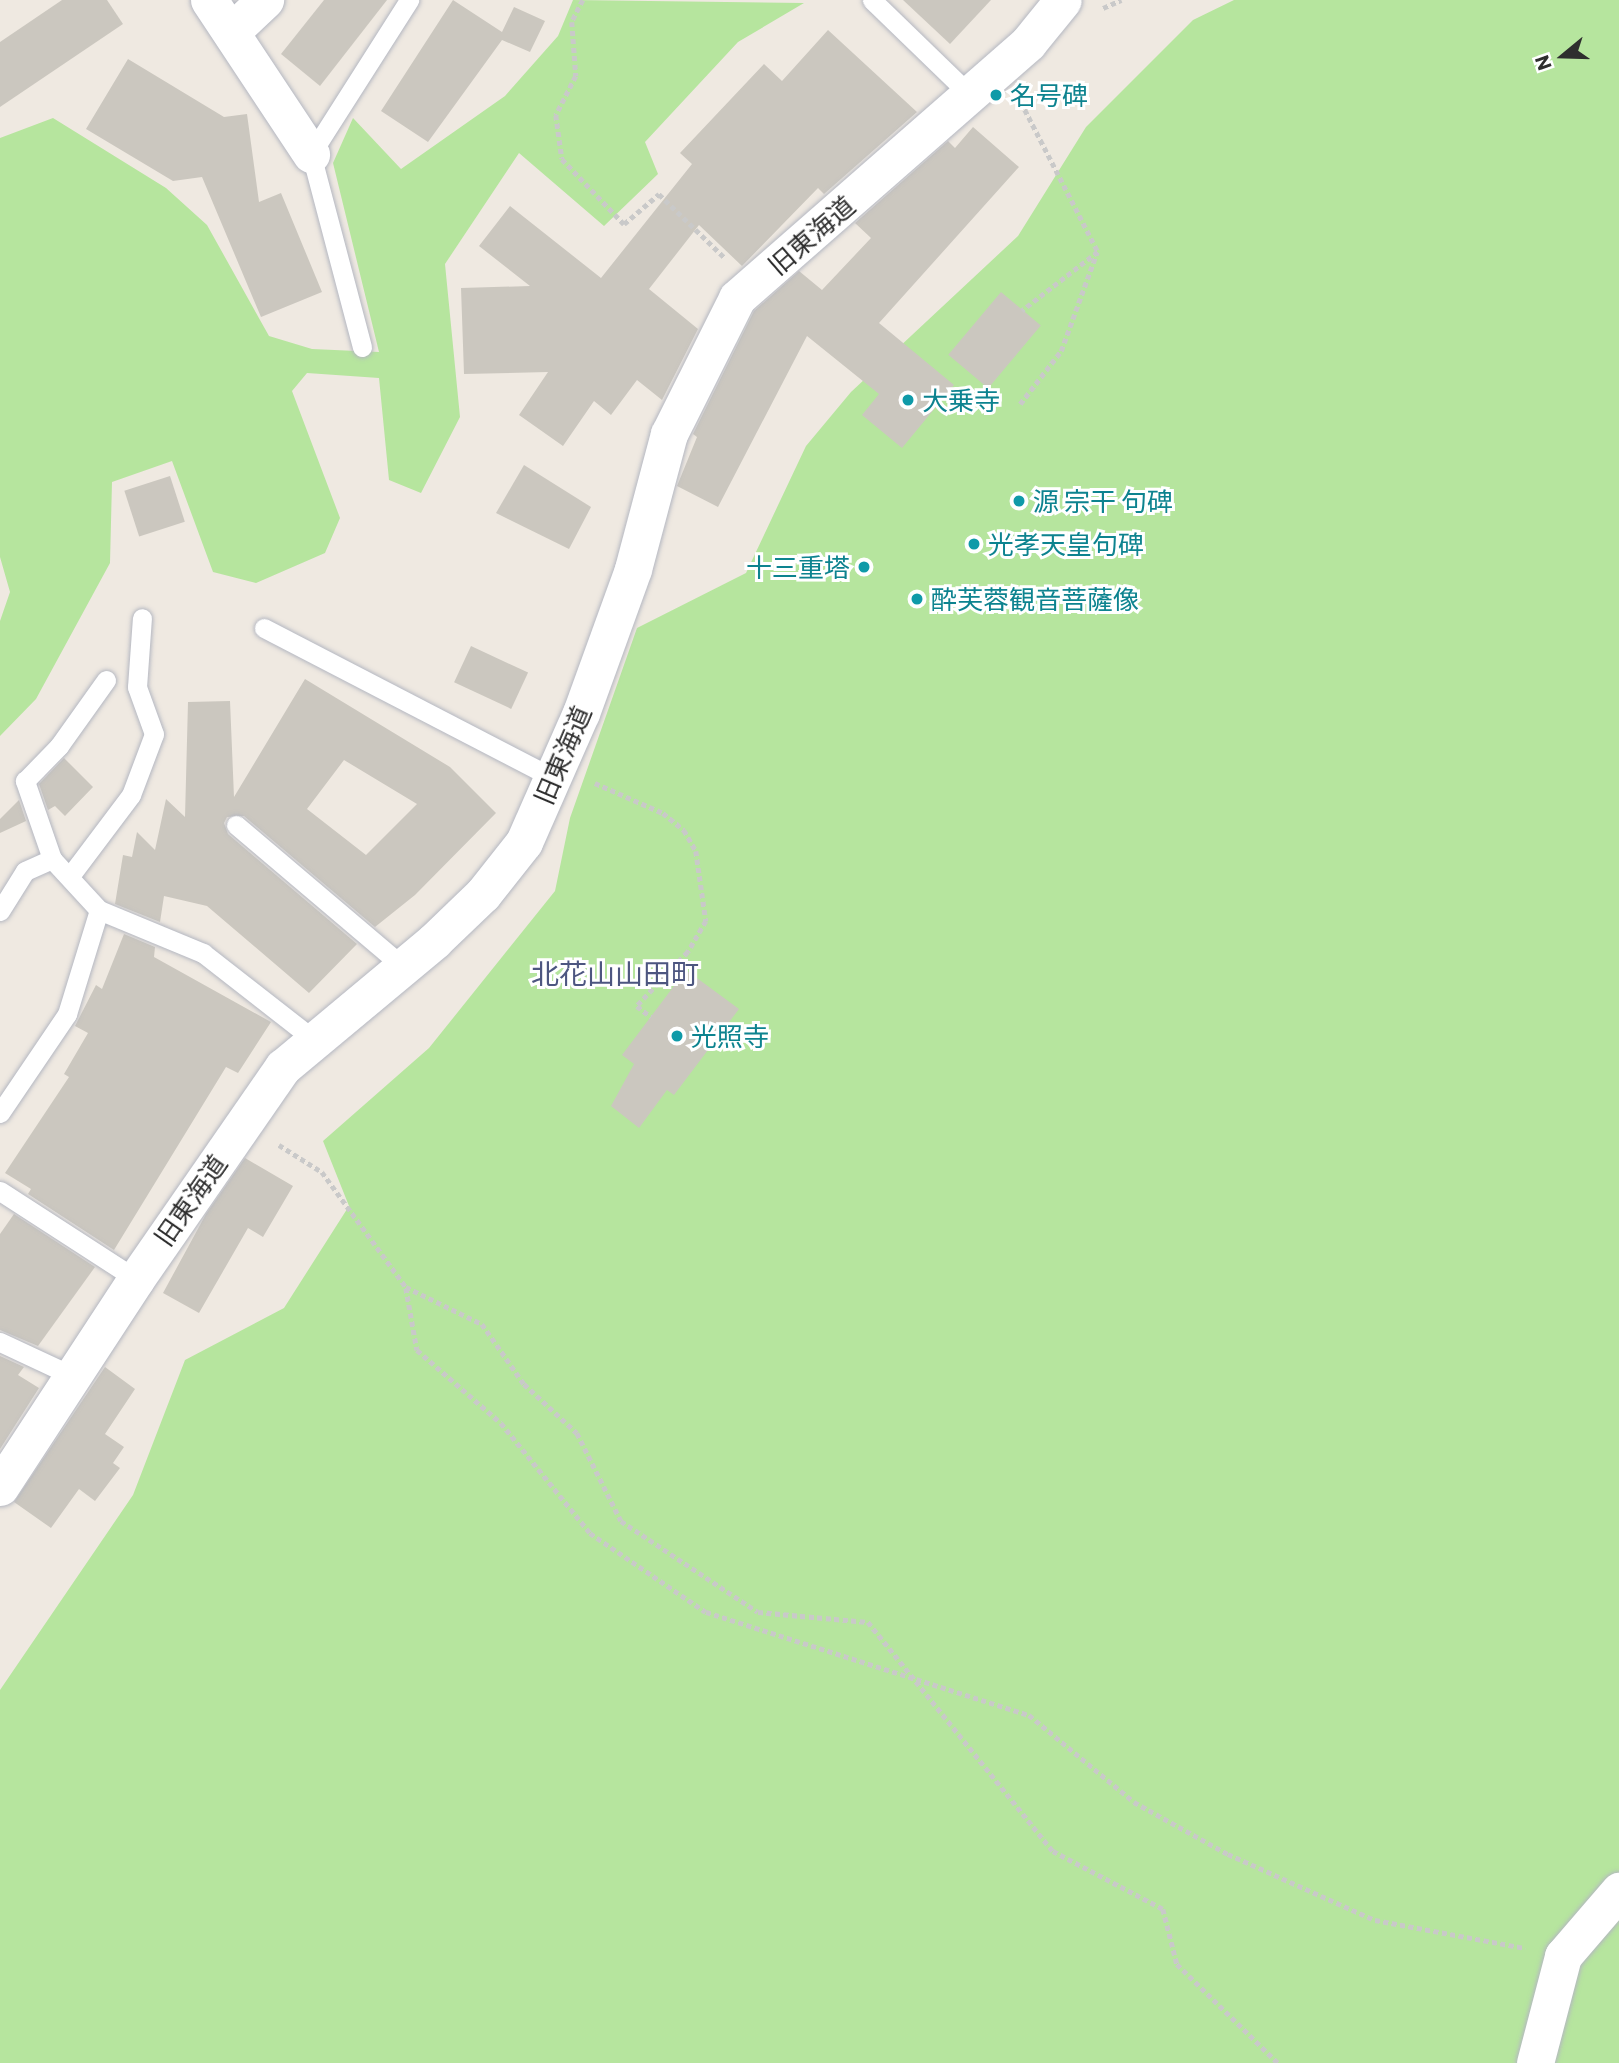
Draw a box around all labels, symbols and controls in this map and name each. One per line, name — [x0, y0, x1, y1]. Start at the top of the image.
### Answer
north arrow — [1528, 21, 1598, 91]
text: N — [1529, 53, 1556, 73]
place label: 名号碑 — [1010, 79, 1088, 111]
marker: 名号碑 — [988, 87, 1004, 103]
street label: 旧東海道 — [762, 189, 860, 281]
place label: 大乗寺 — [922, 384, 1000, 416]
marker: 大乗寺 — [900, 392, 916, 408]
place label: 源 宗干 句碑 — [1033, 485, 1173, 517]
marker: 源 宗干 句碑 — [1011, 493, 1027, 509]
place label: 光孝天皇句碑 — [988, 528, 1144, 560]
marker: 光孝天皇句碑 — [966, 536, 982, 552]
place label: 十三重塔 — [746, 551, 850, 583]
marker: 十三重塔 — [856, 559, 872, 575]
place label: 酔芙蓉観音菩薩像 — [931, 583, 1139, 615]
marker: 酔芙蓉観音菩薩像 — [909, 591, 925, 607]
street label: 旧東海道 — [527, 701, 597, 809]
district label: 北花山山田町 — [531, 956, 699, 990]
place label: 光照寺 — [691, 1020, 769, 1052]
marker: 光照寺 — [669, 1028, 685, 1044]
street label: 旧東海道 — [147, 1148, 233, 1252]

